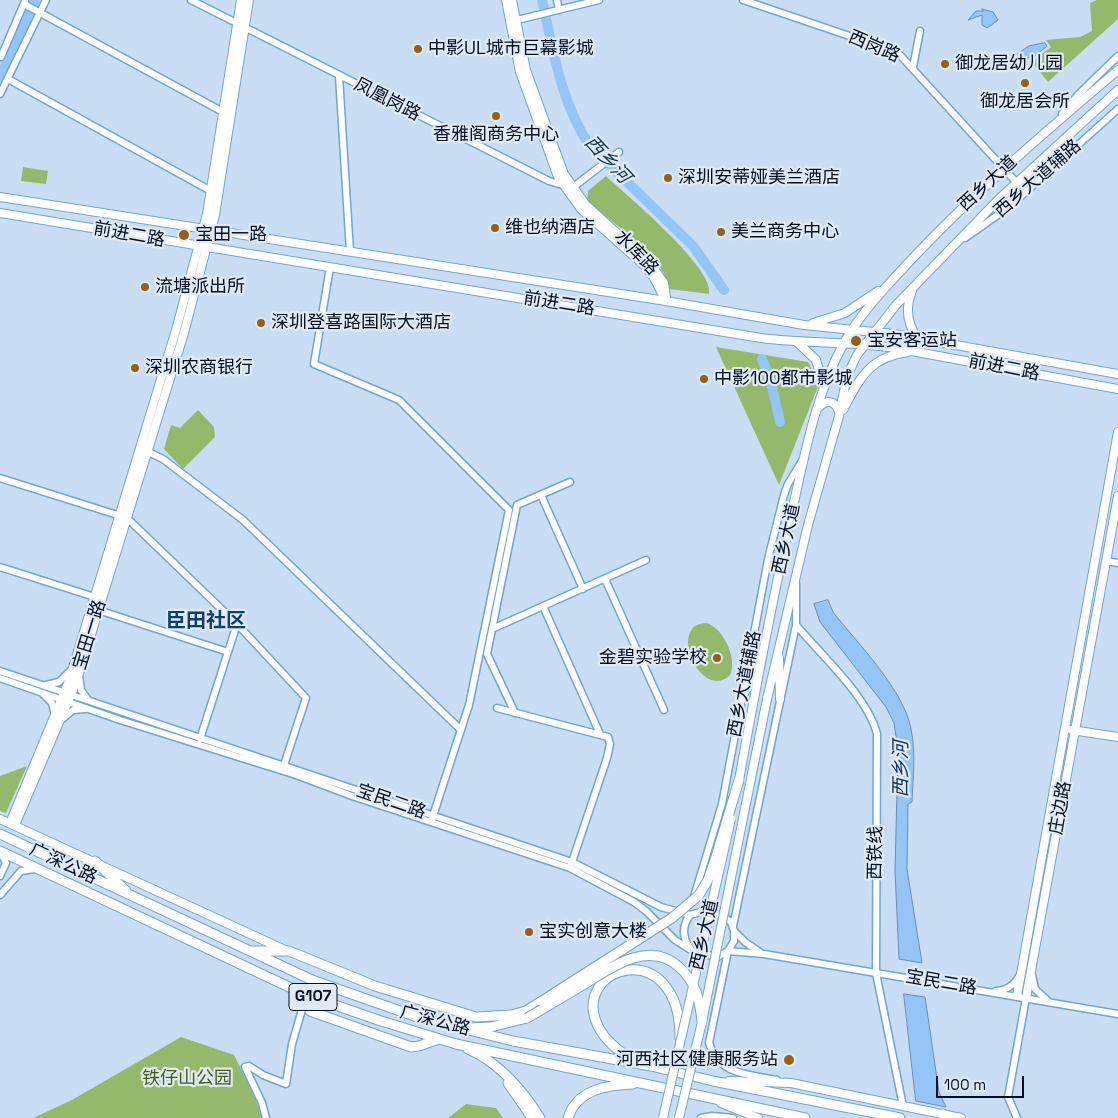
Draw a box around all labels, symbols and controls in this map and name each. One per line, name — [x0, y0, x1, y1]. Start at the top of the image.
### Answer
street label: 西岗路 — [845, 27, 903, 67]
place label: 中影UL城市巨幕影城 — [428, 38, 594, 60]
marker: 中影UL城市巨幕影城 — [412, 43, 424, 55]
place label: 御龙居幼儿园 — [955, 53, 1063, 75]
marker: 御龙居幼儿园 — [939, 58, 951, 70]
street label: 凤凰岗路 — [350, 74, 424, 126]
marker: 御龙居会所 — [1019, 77, 1031, 89]
place label: 御龙居会所 — [980, 91, 1070, 113]
marker: 香雅阁商务中心 — [490, 110, 502, 122]
place label: 香雅阁商务中心 — [433, 124, 559, 146]
water label: 西乡河 — [579, 131, 635, 189]
street label: 西乡大道辅路 — [990, 135, 1086, 223]
street label: 西乡大道 — [954, 152, 1022, 216]
place label: 深圳安蒂娅美兰酒店 — [678, 167, 840, 189]
marker: 深圳安蒂娅美兰酒店 — [662, 172, 674, 184]
place label: 维也纳酒店 — [505, 217, 595, 239]
street label: 前进二路 — [92, 218, 166, 252]
place label: 美兰商务中心 — [731, 221, 839, 243]
marker: 维也纳酒店 — [489, 222, 501, 234]
place label: 宝田一路 — [195, 224, 267, 246]
street label: 水库路 — [609, 226, 663, 280]
marker: 美兰商务中心 — [715, 226, 727, 238]
marker: 宝田一路 — [177, 228, 191, 242]
place label: 流塘派出所 — [155, 276, 245, 298]
marker: 流塘派出所 — [139, 281, 151, 293]
street label: 前进二路 — [522, 288, 596, 320]
place label: 深圳登喜路国际大酒店 — [271, 312, 451, 334]
marker: 深圳登喜路国际大酒店 — [255, 317, 267, 329]
place label: 宝安客运站 — [867, 330, 957, 352]
marker: 宝安客运站 — [849, 334, 863, 348]
street label: 前进二路 — [967, 351, 1041, 385]
place label: 深圳农商银行 — [145, 357, 253, 379]
marker: 深圳农商银行 — [129, 362, 141, 374]
place label: 中影100都市影城 — [714, 368, 853, 390]
marker: 中影100都市影城 — [698, 373, 710, 385]
street label: 西乡大道 — [769, 502, 805, 576]
street label: 宝田一路 — [69, 597, 111, 673]
district label: 臣田社区 — [166, 610, 246, 634]
street label: 西乡大道辅路 — [724, 629, 766, 739]
place label: 金碧实验学校 — [599, 647, 707, 669]
marker: 金碧实验学校 — [711, 652, 723, 664]
water label: 西乡河 — [891, 741, 913, 797]
street label: 宝民二路 — [353, 780, 429, 824]
street label: 庄边路 — [1046, 780, 1076, 836]
street label: 西铁线 — [865, 826, 887, 880]
street label: 广深公路 — [26, 839, 100, 889]
street label: 西乡大道 — [686, 897, 724, 973]
place label: 宝实创意大楼 — [539, 921, 647, 943]
marker: 宝实创意大楼 — [523, 926, 535, 938]
street label: 宝民二路 — [904, 966, 978, 1000]
road number: G107 — [289, 984, 337, 1010]
street label: 广深公路 — [397, 1001, 473, 1041]
place label: 河西社区健康服务站 — [616, 1049, 778, 1071]
marker: 河西社区健康服务站 — [782, 1053, 796, 1067]
scale bar — [938, 1066, 1026, 1098]
park label: 铁仔山公园 — [142, 1068, 232, 1090]
text: 100 m — [944, 1075, 986, 1094]

